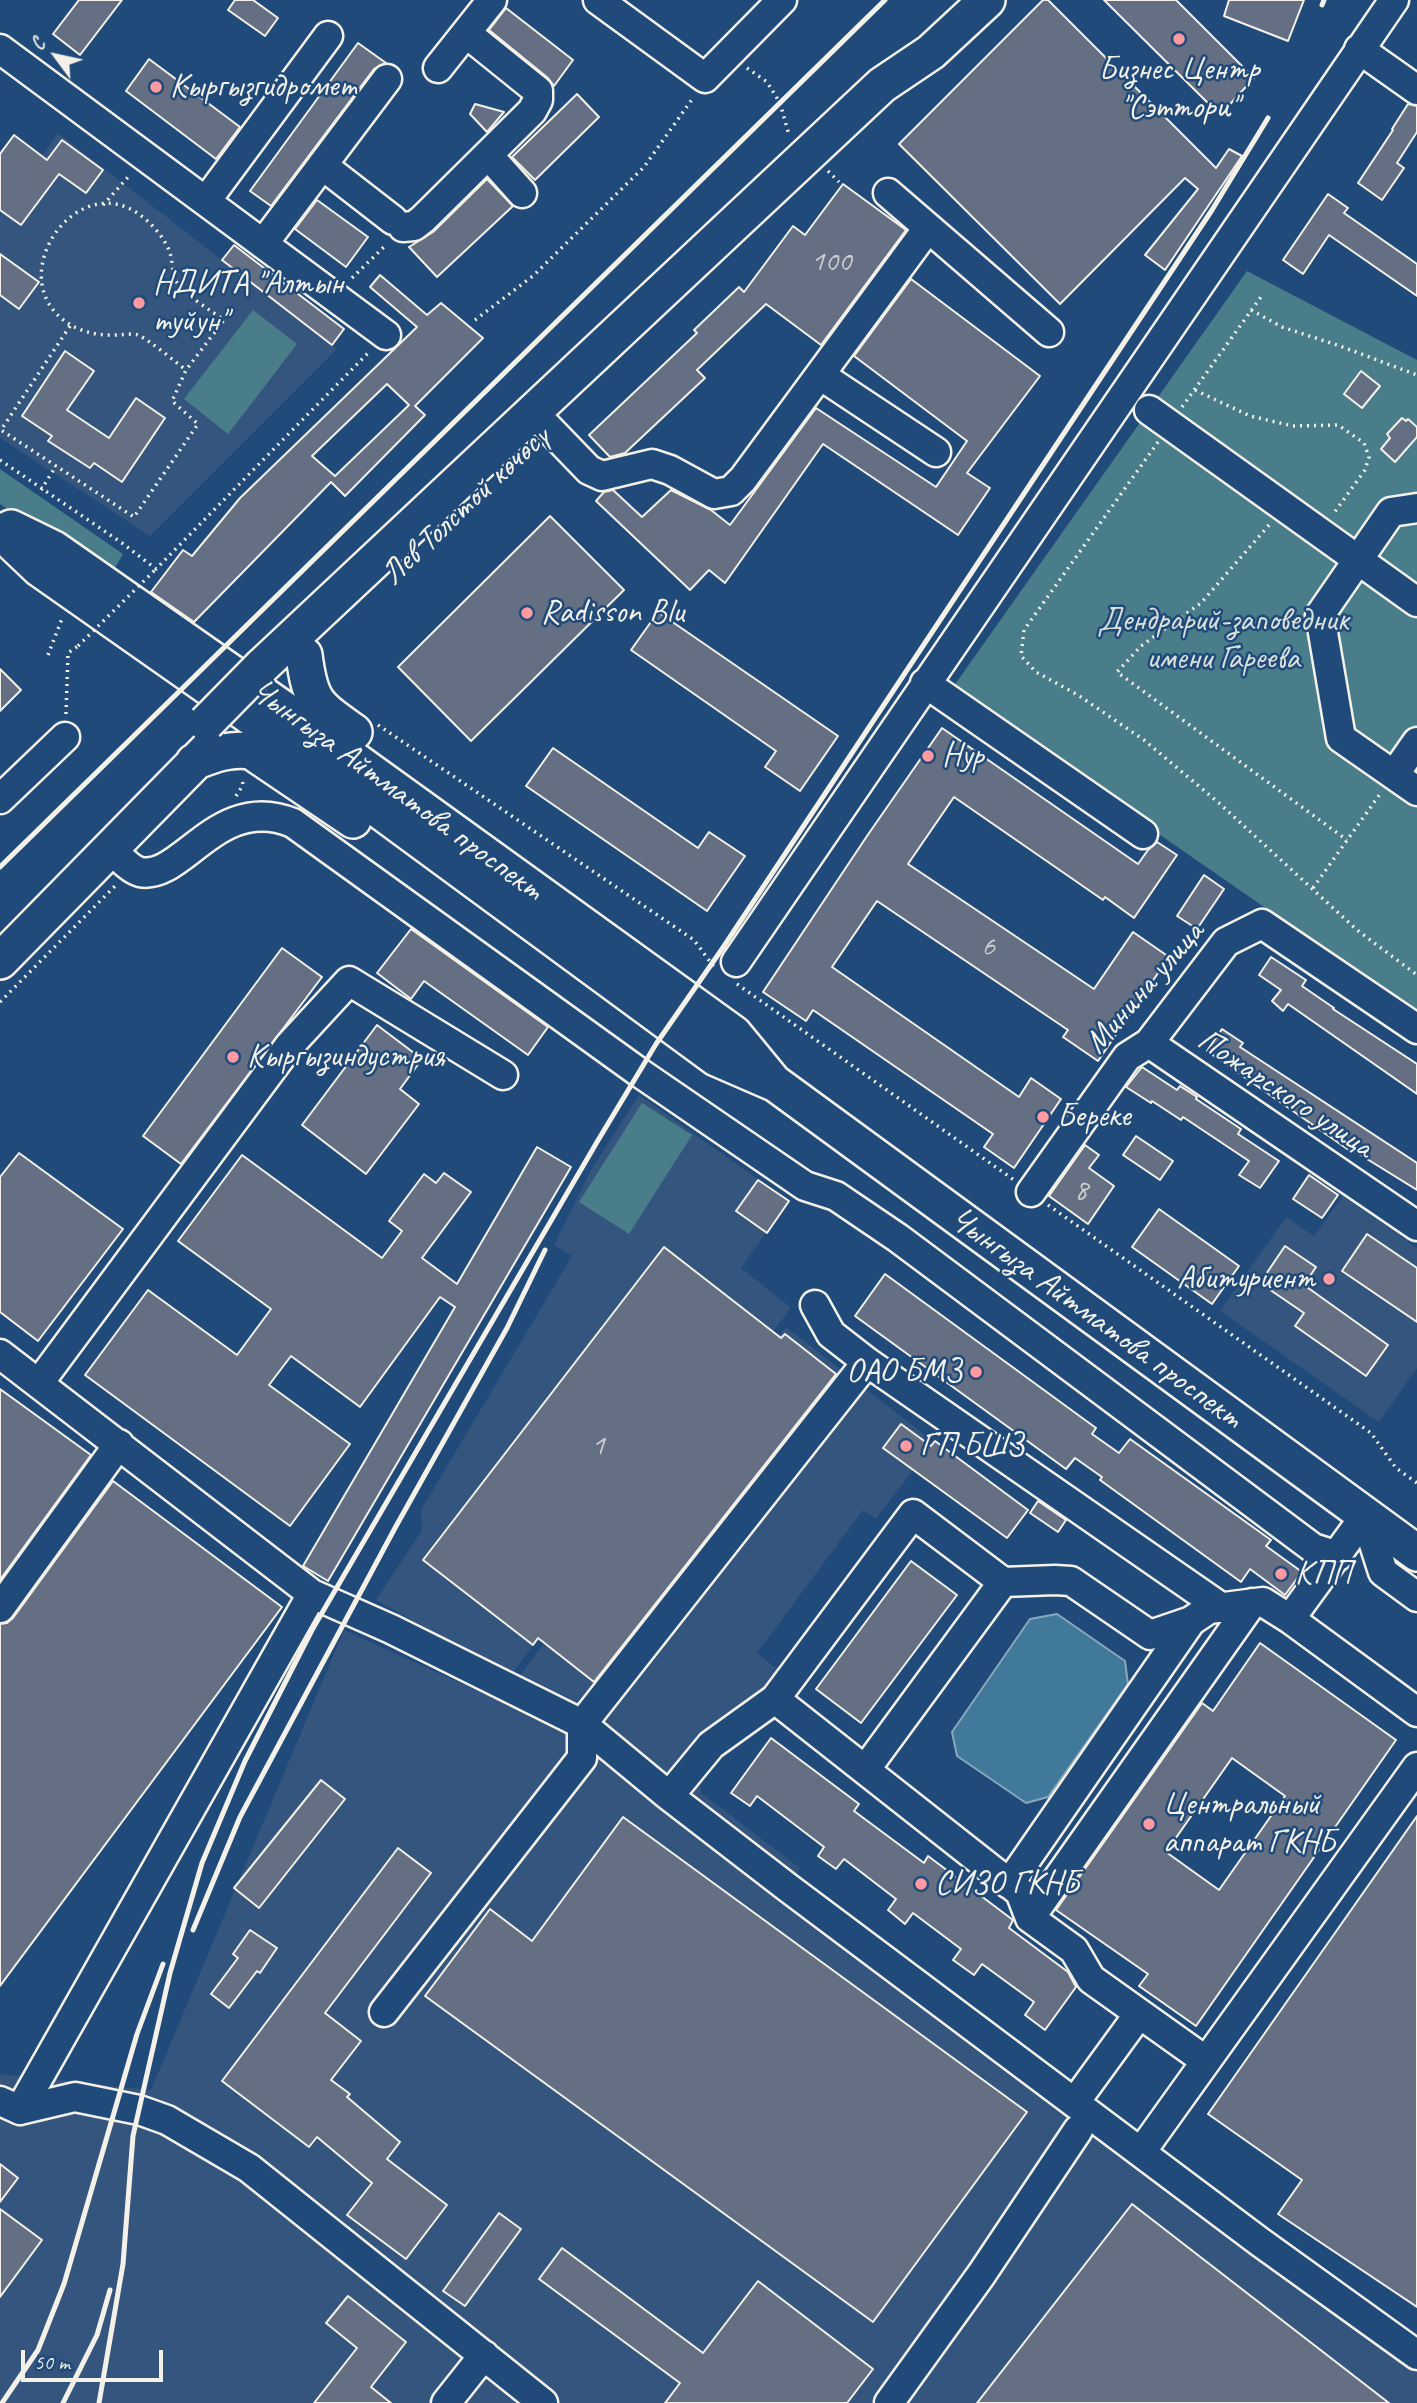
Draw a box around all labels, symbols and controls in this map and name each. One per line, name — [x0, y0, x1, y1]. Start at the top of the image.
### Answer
north arrow — [21, 21, 91, 91]
marker: Бизнес Центр "Сэттори" — [1171, 31, 1187, 47]
text: С — [26, 34, 51, 55]
place label: Бизнес Центр "Сэттори" — [1099, 50, 1259, 128]
place label: Кыргызгидромет — [170, 67, 357, 107]
marker: Кыргызгидромет — [148, 79, 164, 95]
house number: 100 — [811, 244, 851, 280]
place label: НДИТА "Алтын туйун" — [153, 264, 343, 342]
marker: НДИТА "Алтын туйун" — [131, 295, 147, 311]
street label: Лев Толстой көчөсү — [374, 418, 558, 594]
place label: Radisson Blu — [541, 593, 684, 633]
park label: Дендрарий-заповедник имени Гареева — [1097, 601, 1349, 679]
marker: Radisson Blu — [519, 605, 535, 621]
street label: Чынгыза Айтматова проспект — [243, 672, 551, 910]
place label: Нур — [942, 736, 984, 776]
marker: Нур — [920, 748, 936, 764]
street label: Минина улица — [1077, 914, 1213, 1062]
house number: 6 — [981, 929, 995, 965]
street label: Пожарского улица — [1190, 1021, 1380, 1167]
place label: Кыргызиндустрия — [247, 1037, 445, 1077]
marker: Кыргызиндустрия — [225, 1049, 241, 1065]
place label: Береке — [1057, 1097, 1130, 1137]
marker: Береке — [1035, 1109, 1051, 1125]
house number: 8 — [1074, 1173, 1088, 1209]
street label: Чынгыза Айтматова проспект — [942, 1200, 1250, 1438]
place label: Абитуриент — [1177, 1259, 1315, 1299]
marker: Абитуриент — [1321, 1271, 1337, 1287]
place label: ОАО БМЗ — [846, 1352, 962, 1392]
marker: ОАО БМЗ — [968, 1364, 984, 1380]
place label: ГП БШЗ — [920, 1426, 1024, 1466]
house number: 1 — [591, 1428, 605, 1464]
marker: ГП БШЗ — [898, 1438, 914, 1454]
place label: КПП — [1295, 1554, 1351, 1594]
marker: КПП — [1273, 1566, 1289, 1582]
place label: Центральный аппарат ГКНБ — [1163, 1785, 1335, 1863]
marker: Центральный аппарат ГКНБ — [1141, 1816, 1157, 1832]
place label: СИЗО ГКНБ — [935, 1864, 1079, 1904]
marker: СИЗО ГКНБ — [913, 1876, 929, 1892]
scale bar — [24, 2336, 166, 2380]
text: 50 m — [34, 2349, 70, 2375]

